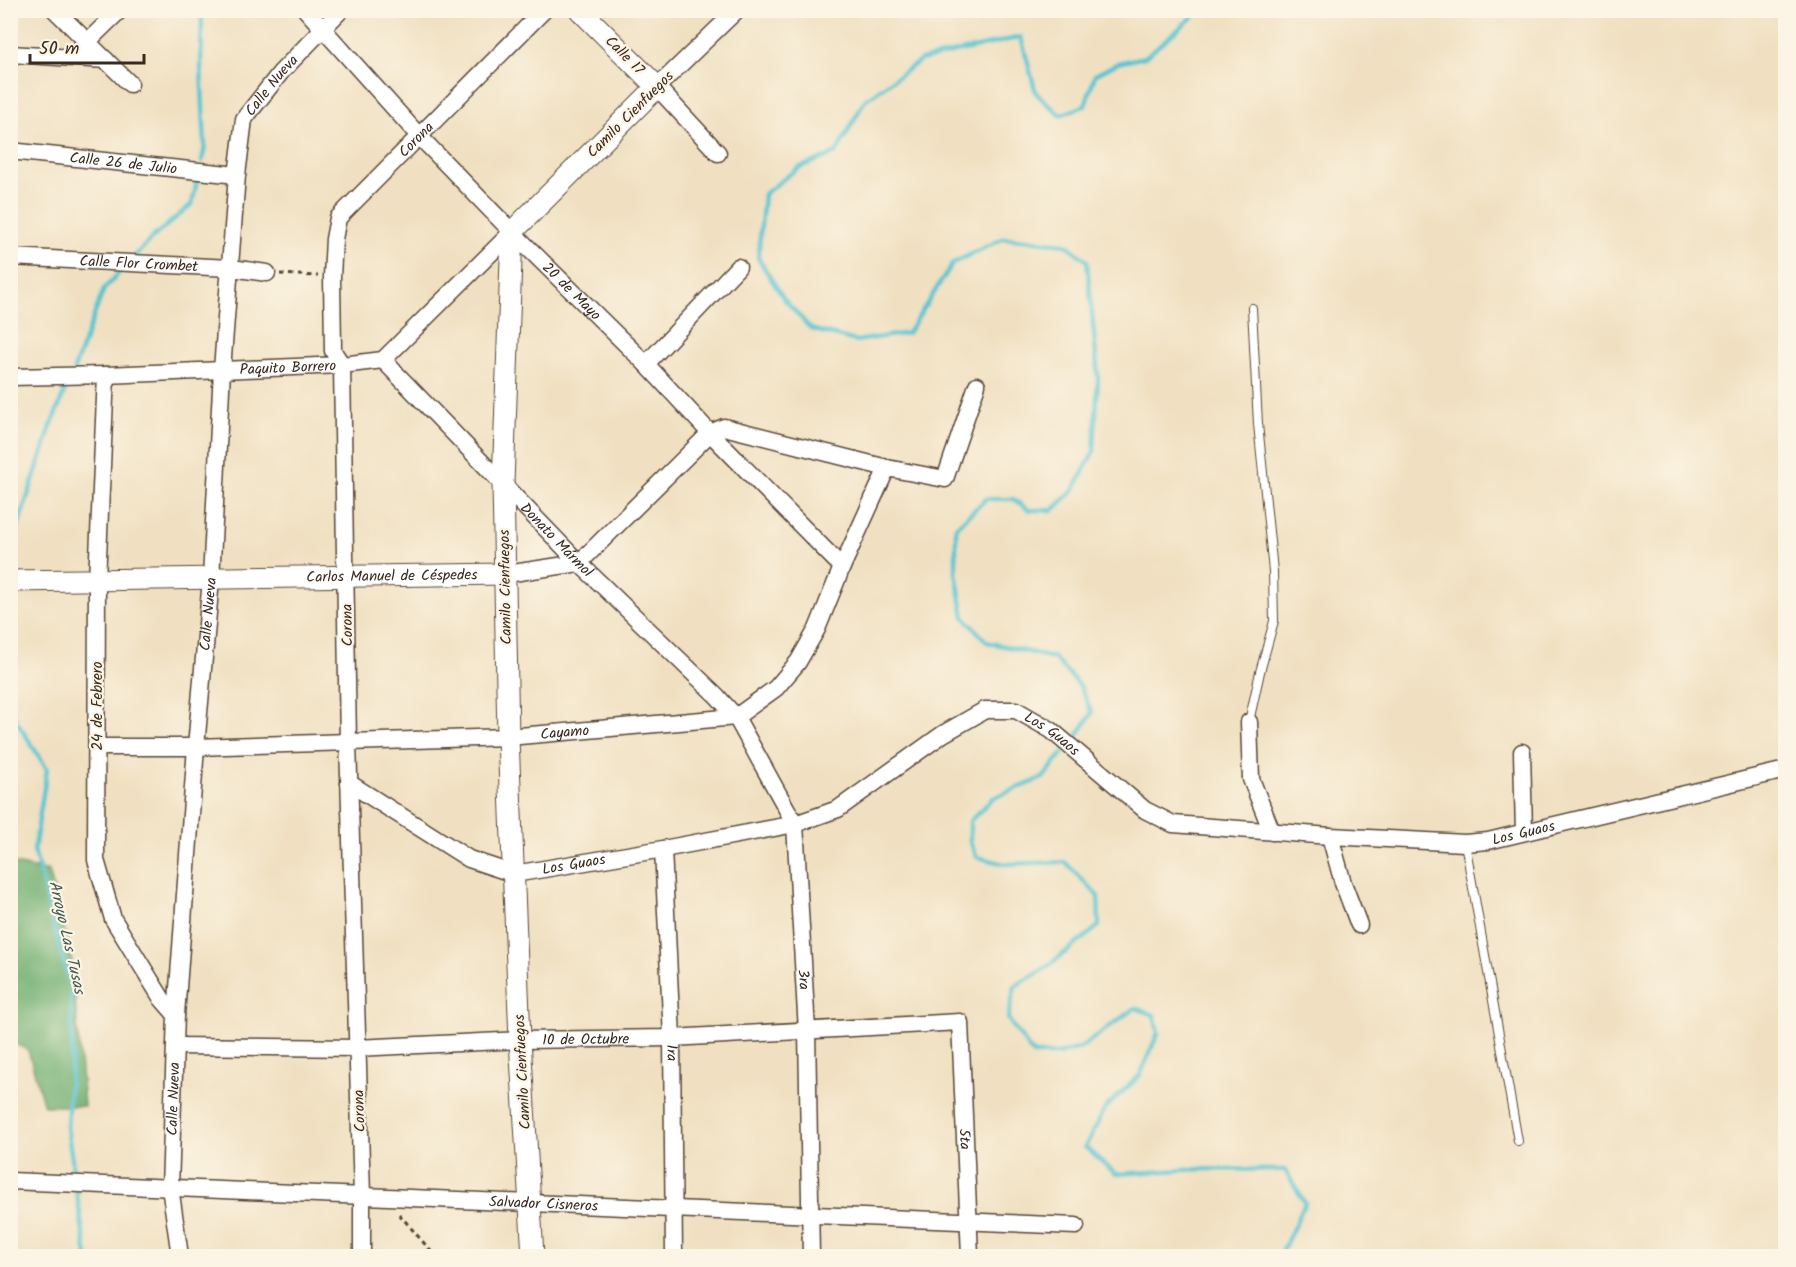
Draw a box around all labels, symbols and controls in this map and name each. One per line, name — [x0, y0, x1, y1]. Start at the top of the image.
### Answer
scale bar — [30, 27, 144, 65]
street label: Calle 17 — [599, 30, 650, 82]
text: 50 m — [39, 35, 79, 64]
street label: Calle Nueva — [239, 50, 305, 122]
street label: Camilo Cienfuegos — [581, 65, 680, 164]
street label: Corona — [393, 116, 440, 164]
street label: Calle 26 de Julio — [68, 146, 178, 182]
street label: Calle Flor Crombet — [79, 249, 199, 279]
street label: 20 de Mayo — [536, 257, 607, 327]
street label: Paquito Borrero — [239, 354, 337, 382]
street label: Donato Mármol — [514, 497, 598, 584]
street label: Camilo Cienfuegos — [493, 529, 519, 645]
street label: Carlos Manuel de Céspedes — [306, 563, 478, 590]
street label: Calle Nueva — [194, 576, 224, 652]
street label: Corona — [336, 603, 360, 646]
street label: 24 de Febrero — [86, 661, 110, 751]
street label: Los Guaos — [1019, 706, 1085, 763]
street label: Cayamo — [539, 719, 590, 747]
street label: Los Guaos — [1490, 814, 1558, 853]
street label: Los Guaos — [540, 848, 608, 882]
water label: Arroyo Las Tusas — [41, 878, 92, 999]
street label: 3ra — [790, 968, 816, 990]
street label: Camilo Cienfuegos — [508, 1013, 538, 1130]
street label: 10 de Octubre — [542, 1028, 630, 1053]
street label: 1ra — [659, 1044, 683, 1061]
street label: Calle Nueva — [161, 1062, 187, 1136]
street label: Corona — [347, 1089, 373, 1133]
street label: 5ta — [952, 1128, 976, 1150]
street label: Salvador Cisneros — [488, 1190, 599, 1219]

